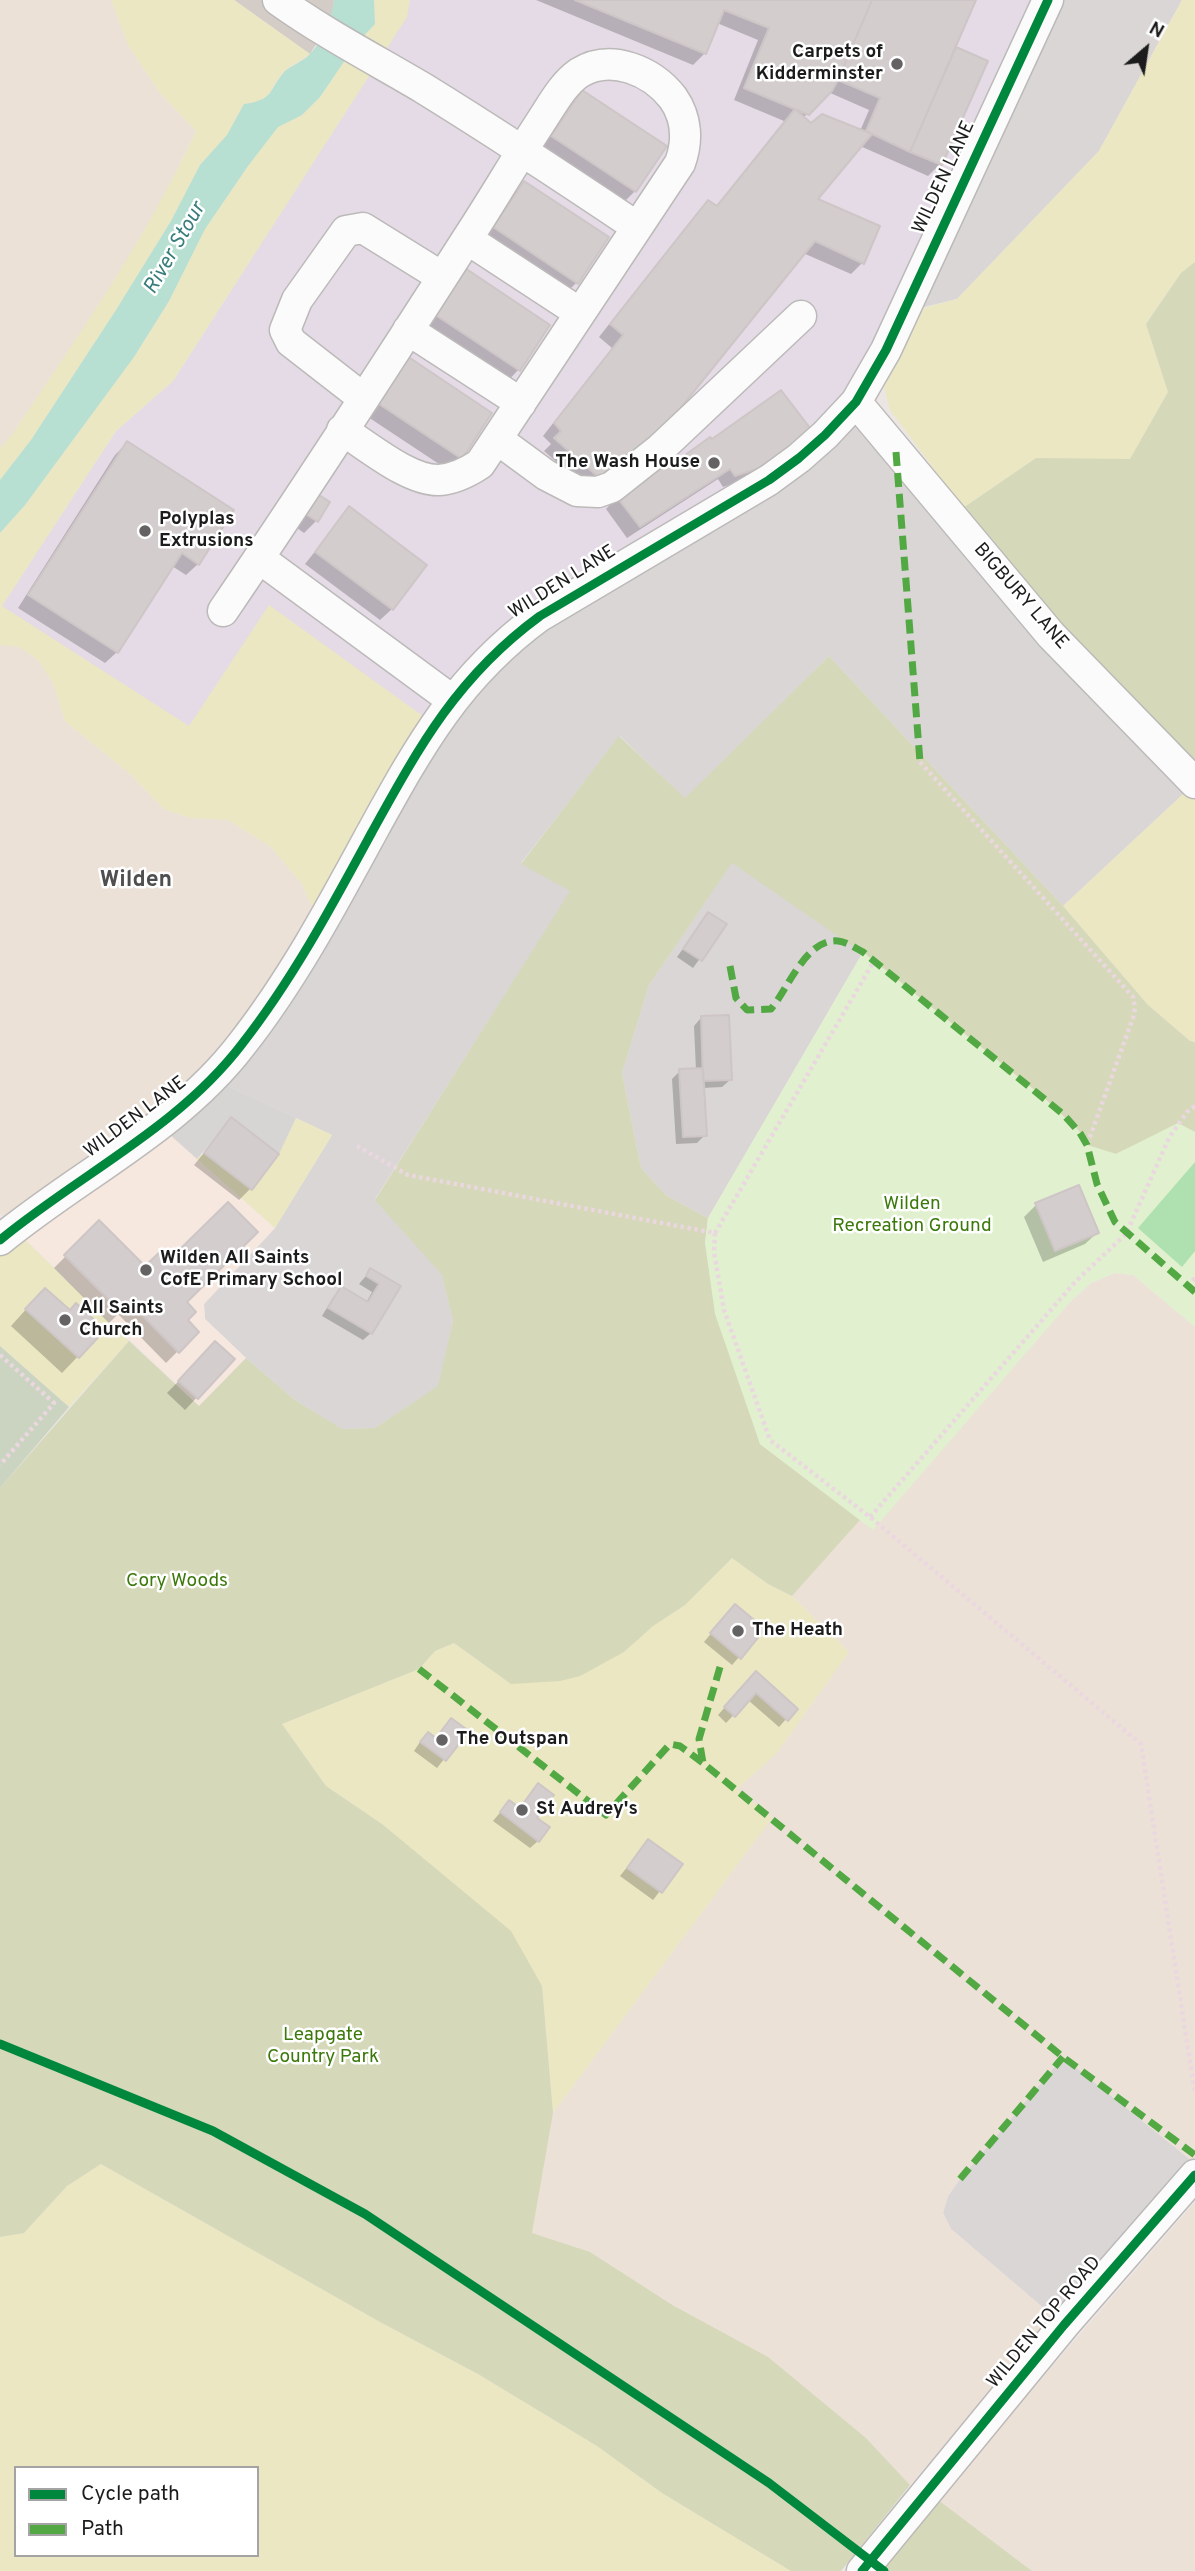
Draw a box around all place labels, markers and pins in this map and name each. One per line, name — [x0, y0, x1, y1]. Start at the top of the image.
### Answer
place label: Carpets of Kidderminster — [756, 42, 883, 86]
marker: Carpets of Kidderminster — [889, 56, 905, 72]
place label: The Wash House — [555, 452, 700, 474]
marker: The Wash House — [706, 455, 722, 471]
place label: Polyplas Extrusions — [159, 509, 253, 553]
marker: Polyplas Extrusions — [137, 523, 153, 539]
place label: Wilden All Saints CofE Primary School — [160, 1248, 343, 1292]
marker: Wilden All Saints CofE Primary School — [138, 1262, 154, 1278]
place label: All Saints Church — [79, 1298, 164, 1342]
marker: All Saints Church — [57, 1312, 73, 1328]
place label: The Heath — [752, 1620, 843, 1642]
marker: The Heath — [730, 1623, 746, 1639]
place label: The Outspan — [456, 1729, 569, 1751]
marker: The Outspan — [434, 1732, 450, 1748]
place label: St Audrey's — [536, 1799, 638, 1821]
marker: St Audrey's — [514, 1802, 530, 1818]

